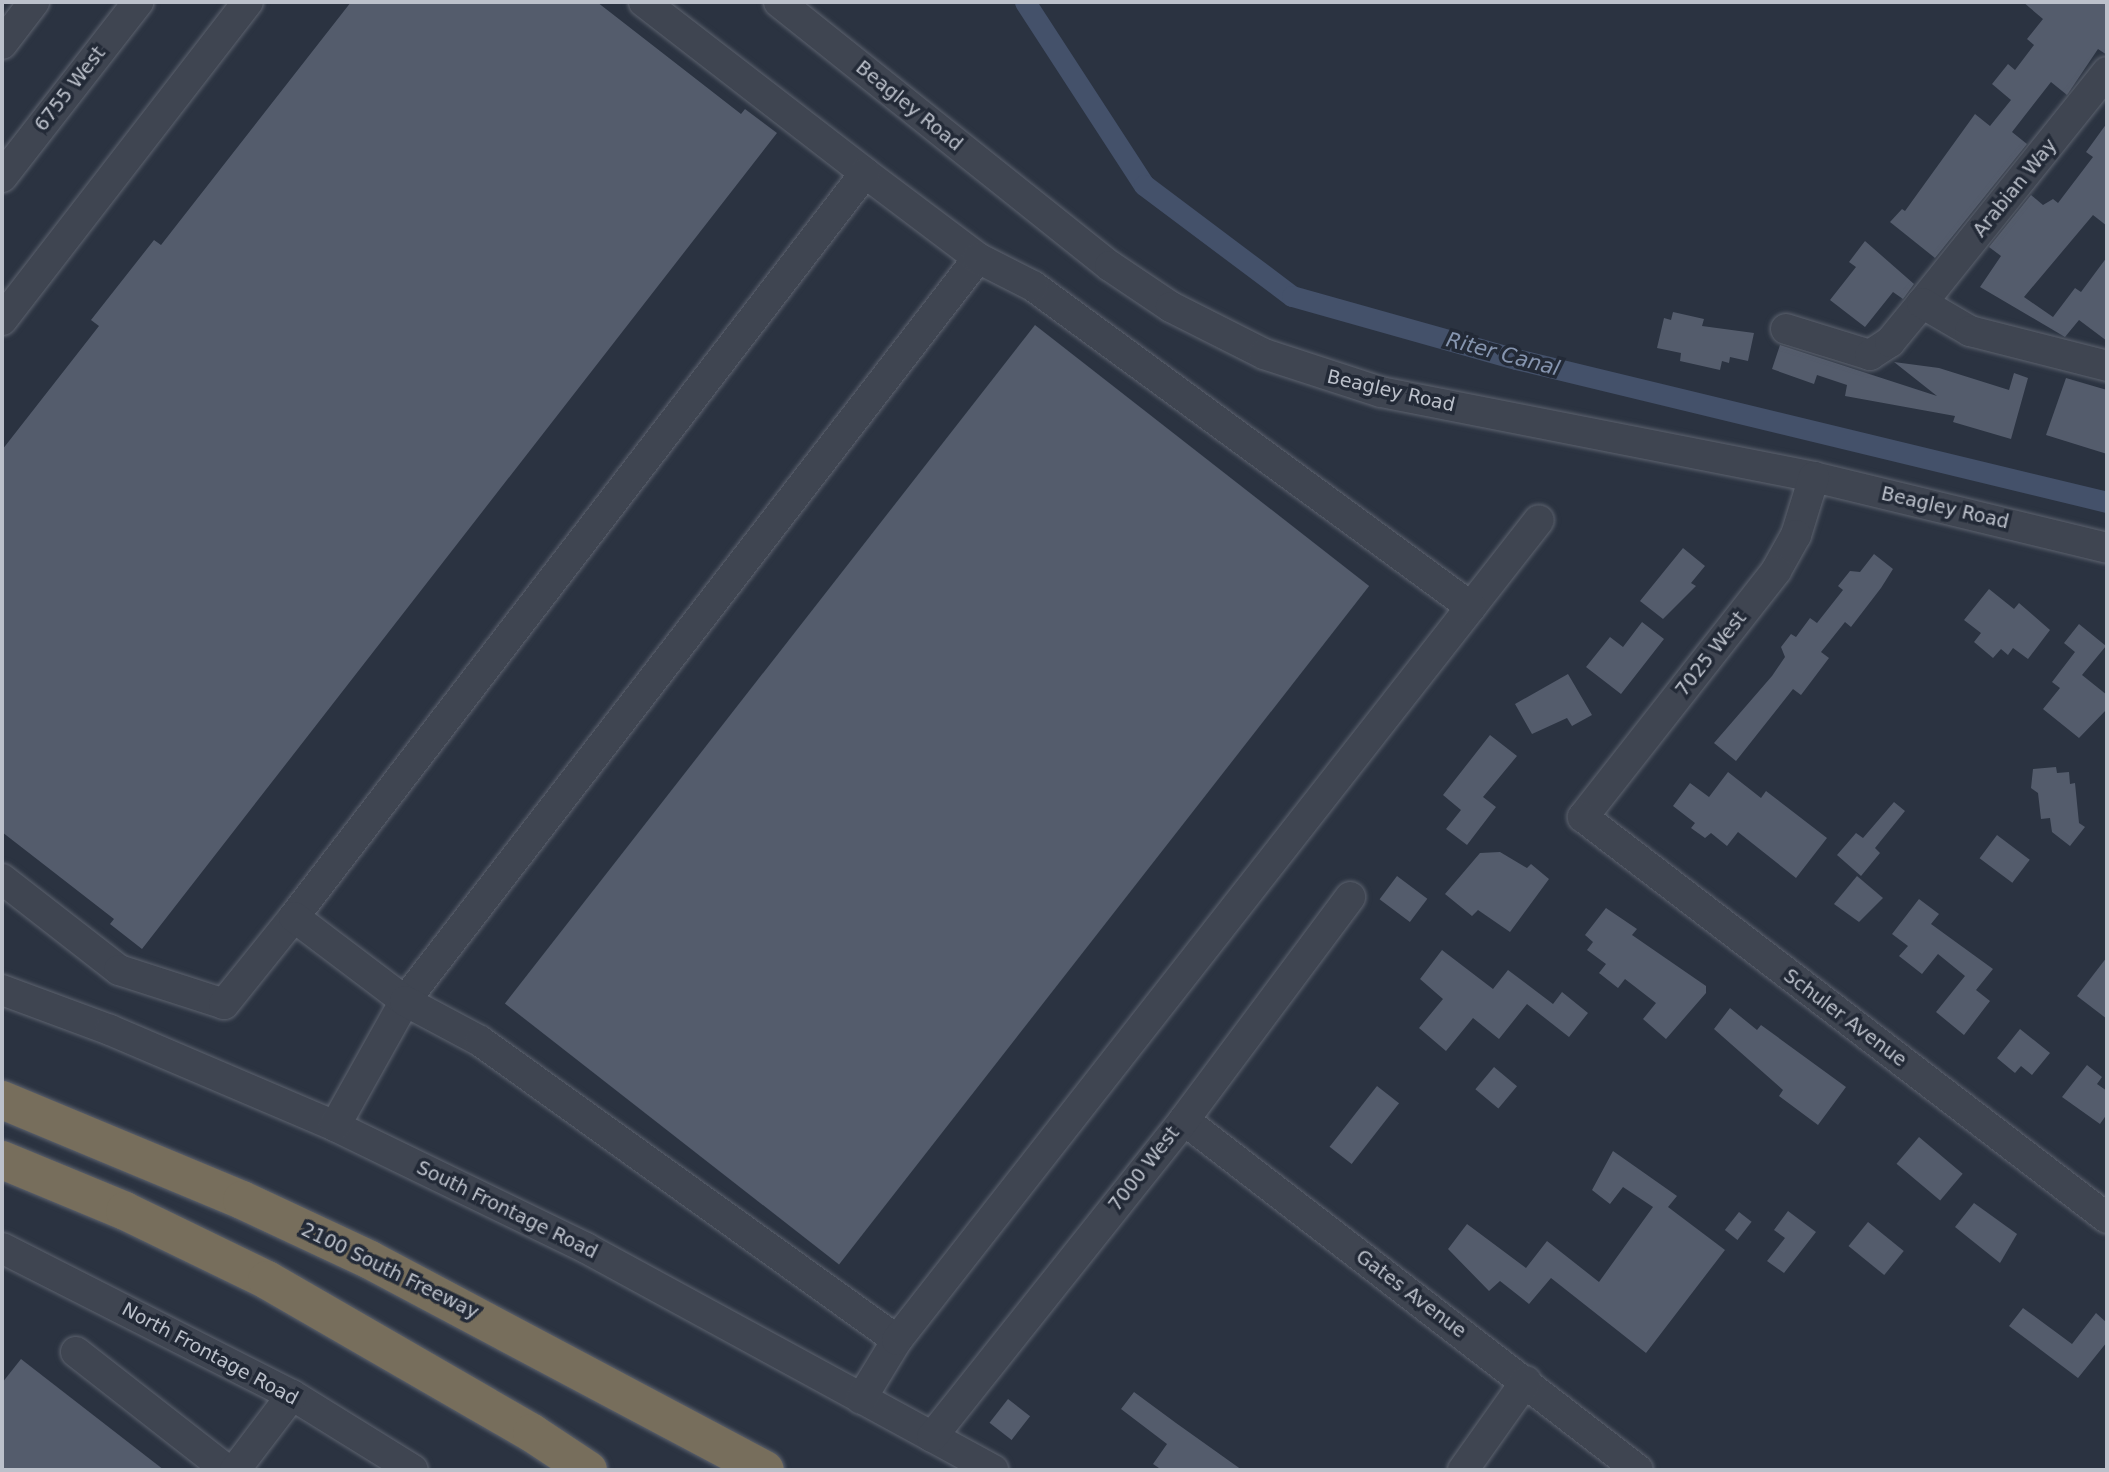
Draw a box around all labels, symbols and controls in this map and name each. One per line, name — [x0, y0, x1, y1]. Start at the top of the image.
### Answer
street label: 6755 West — [30, 42, 110, 136]
street label: Beagley Road — [851, 56, 967, 156]
street label: Arabian Way — [1968, 134, 2062, 242]
water label: Riter Canal — [1444, 327, 1562, 381]
street label: Beagley Road — [1325, 365, 1457, 417]
street label: Beagley Road — [1879, 482, 2011, 534]
street label: 7025 West — [1671, 607, 1751, 701]
street label: Schuler Avenue — [1779, 964, 1911, 1072]
street label: 7000 West — [1104, 1122, 1184, 1216]
street label: South Frontage Road — [413, 1156, 601, 1264]
street label: 2100 South Freeway — [298, 1218, 482, 1324]
street label: Gates Avenue — [1351, 1245, 1471, 1343]
street label: North Frontage Road — [118, 1298, 302, 1410]

